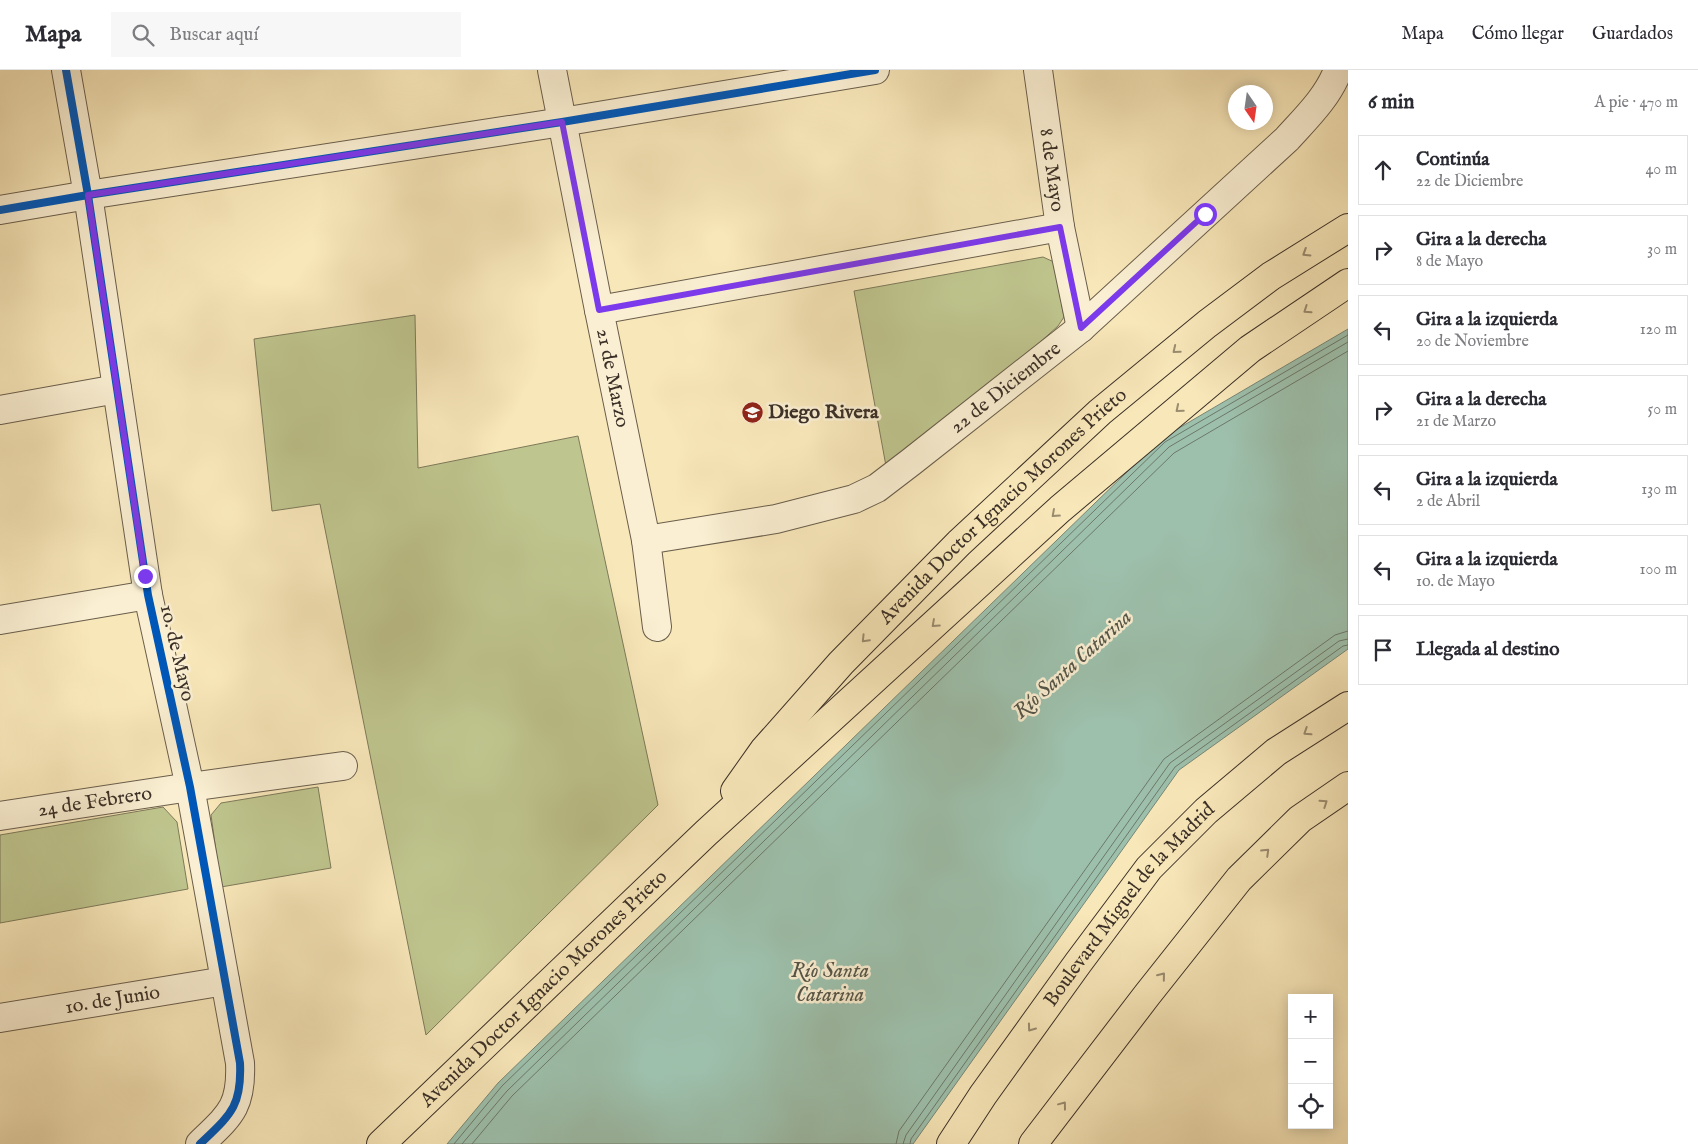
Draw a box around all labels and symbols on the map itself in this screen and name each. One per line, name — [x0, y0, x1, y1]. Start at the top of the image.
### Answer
north arrow — [1228, 85, 1273, 130]
street label: 8 de Mayo — [1034, 127, 1070, 214]
route start — [1194, 203, 1217, 226]
one-way arrow — [1303, 247, 1312, 257]
one-way arrow — [1304, 304, 1313, 313]
street label: 21 de Marzo — [591, 326, 635, 430]
street label: 22 de Diciembre — [945, 336, 1066, 439]
one-way arrow — [1172, 344, 1181, 353]
street label: Avenida Doctor Ignacio Morones Prieto — [873, 382, 1132, 630]
school or university icon: Diego Rivera — [740, 400, 764, 424]
place label: Diego Rivera — [768, 400, 879, 425]
one-way arrow — [1175, 403, 1184, 412]
one-way arrow — [1051, 508, 1060, 517]
route end — [134, 565, 157, 588]
street label: 1o. de Mayo — [154, 602, 200, 704]
water label: Río Santa Catarina — [1008, 605, 1138, 725]
one-way arrow — [932, 618, 941, 627]
one-way arrow — [862, 633, 871, 642]
one-way arrow — [1303, 726, 1313, 735]
street label: 24 de Febrero — [36, 780, 154, 823]
street label: Boulevard Miguel de la Madrid — [1038, 797, 1220, 1012]
one-way arrow — [1318, 800, 1328, 809]
one-way arrow — [1260, 849, 1269, 858]
street label: Avenida Doctor Ignacio Morones Prieto — [414, 864, 673, 1113]
water label: Río Santa Catarina — [791, 958, 869, 1009]
one-way arrow — [1156, 973, 1165, 982]
street label: 1o. de Junio — [63, 979, 162, 1020]
one-way arrow — [1029, 1022, 1037, 1031]
one-way arrow — [1057, 1102, 1065, 1111]

